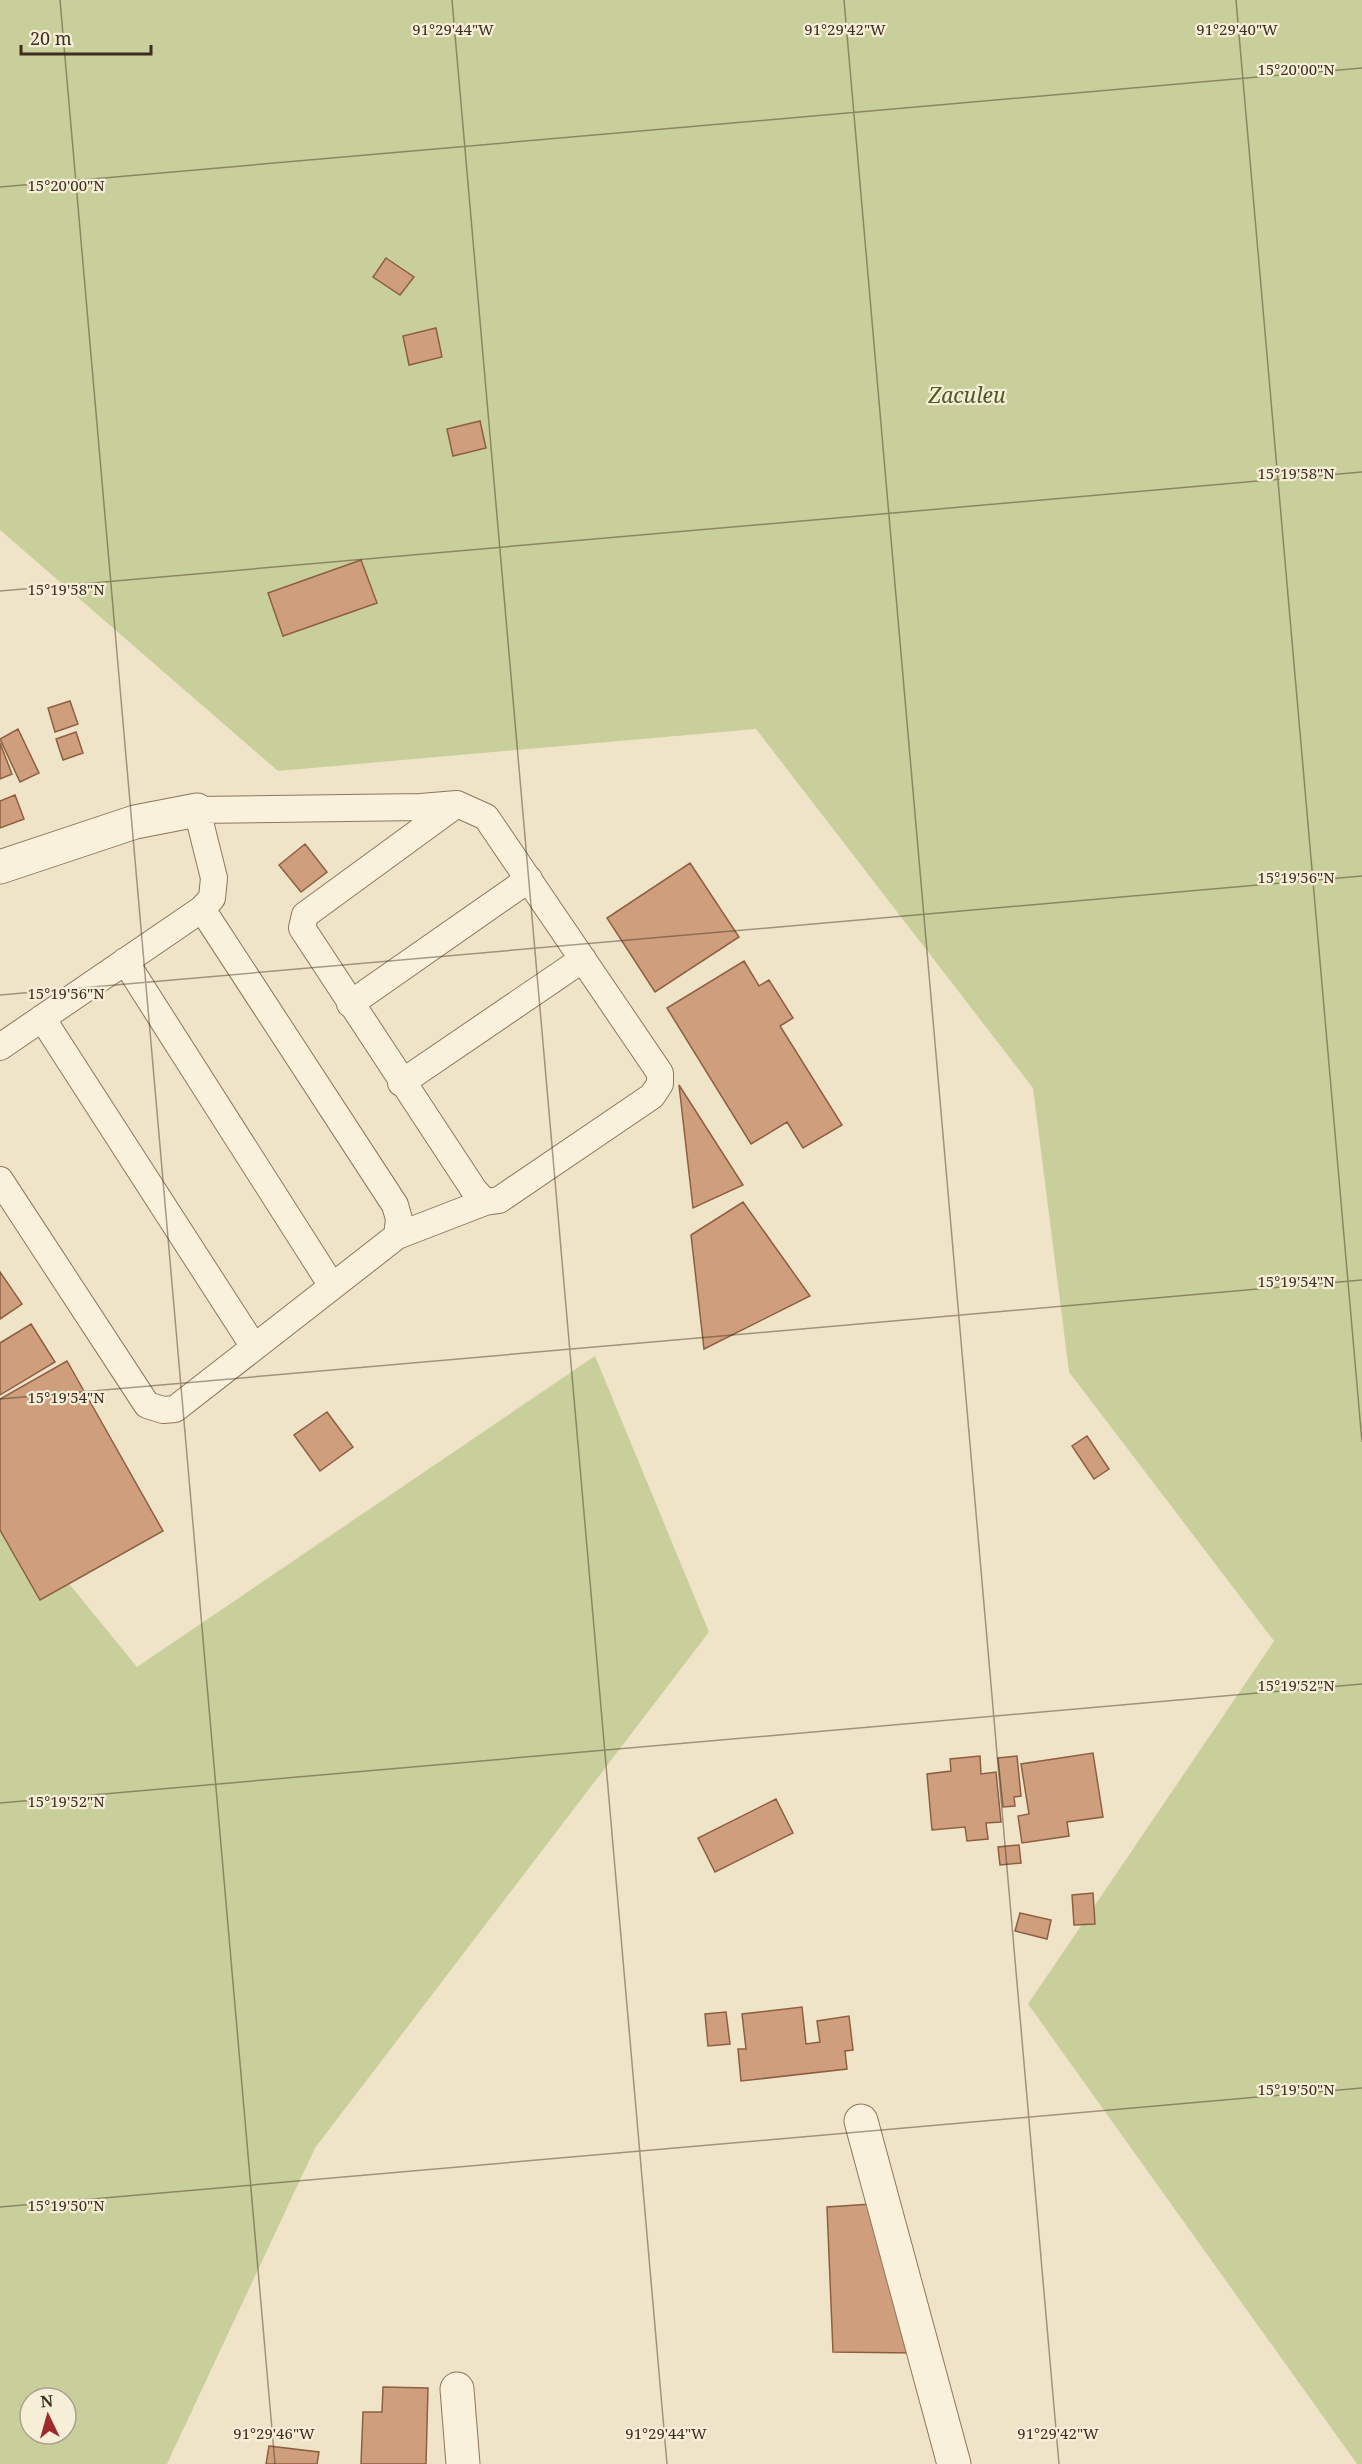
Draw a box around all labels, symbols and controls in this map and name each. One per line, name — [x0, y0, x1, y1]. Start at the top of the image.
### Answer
scale bar — [21, 18, 152, 56]
text: 91°29'44"W — [412, 19, 494, 39]
text: 91°29'42"W — [804, 19, 886, 39]
text: 91°29'40"W — [1196, 19, 1278, 39]
text: 20 m — [30, 26, 72, 50]
text: 15°20'00"N — [1257, 59, 1335, 79]
text: 15°20'00"N — [27, 175, 105, 195]
park label: Zaculeu — [928, 381, 1006, 409]
text: 15°19'58"N — [1257, 463, 1335, 483]
text: 15°19'58"N — [27, 579, 105, 599]
text: 15°19'56"N — [1257, 867, 1335, 887]
text: 15°19'56"N — [27, 983, 105, 1003]
text: 15°19'54"N — [1257, 1271, 1335, 1291]
text: 15°19'54"N — [27, 1387, 105, 1407]
text: 15°19'52"N — [1257, 1675, 1335, 1695]
text: 15°19'52"N — [27, 1791, 105, 1811]
text: 15°19'50"N — [1257, 2079, 1335, 2099]
text: 15°19'50"N — [27, 2195, 105, 2215]
north arrow — [18, 2386, 78, 2446]
text: N — [39, 2390, 54, 2413]
text: 91°29'46"W — [233, 2423, 315, 2443]
text: 91°29'44"W — [625, 2423, 707, 2443]
text: 91°29'42"W — [1017, 2423, 1099, 2443]

